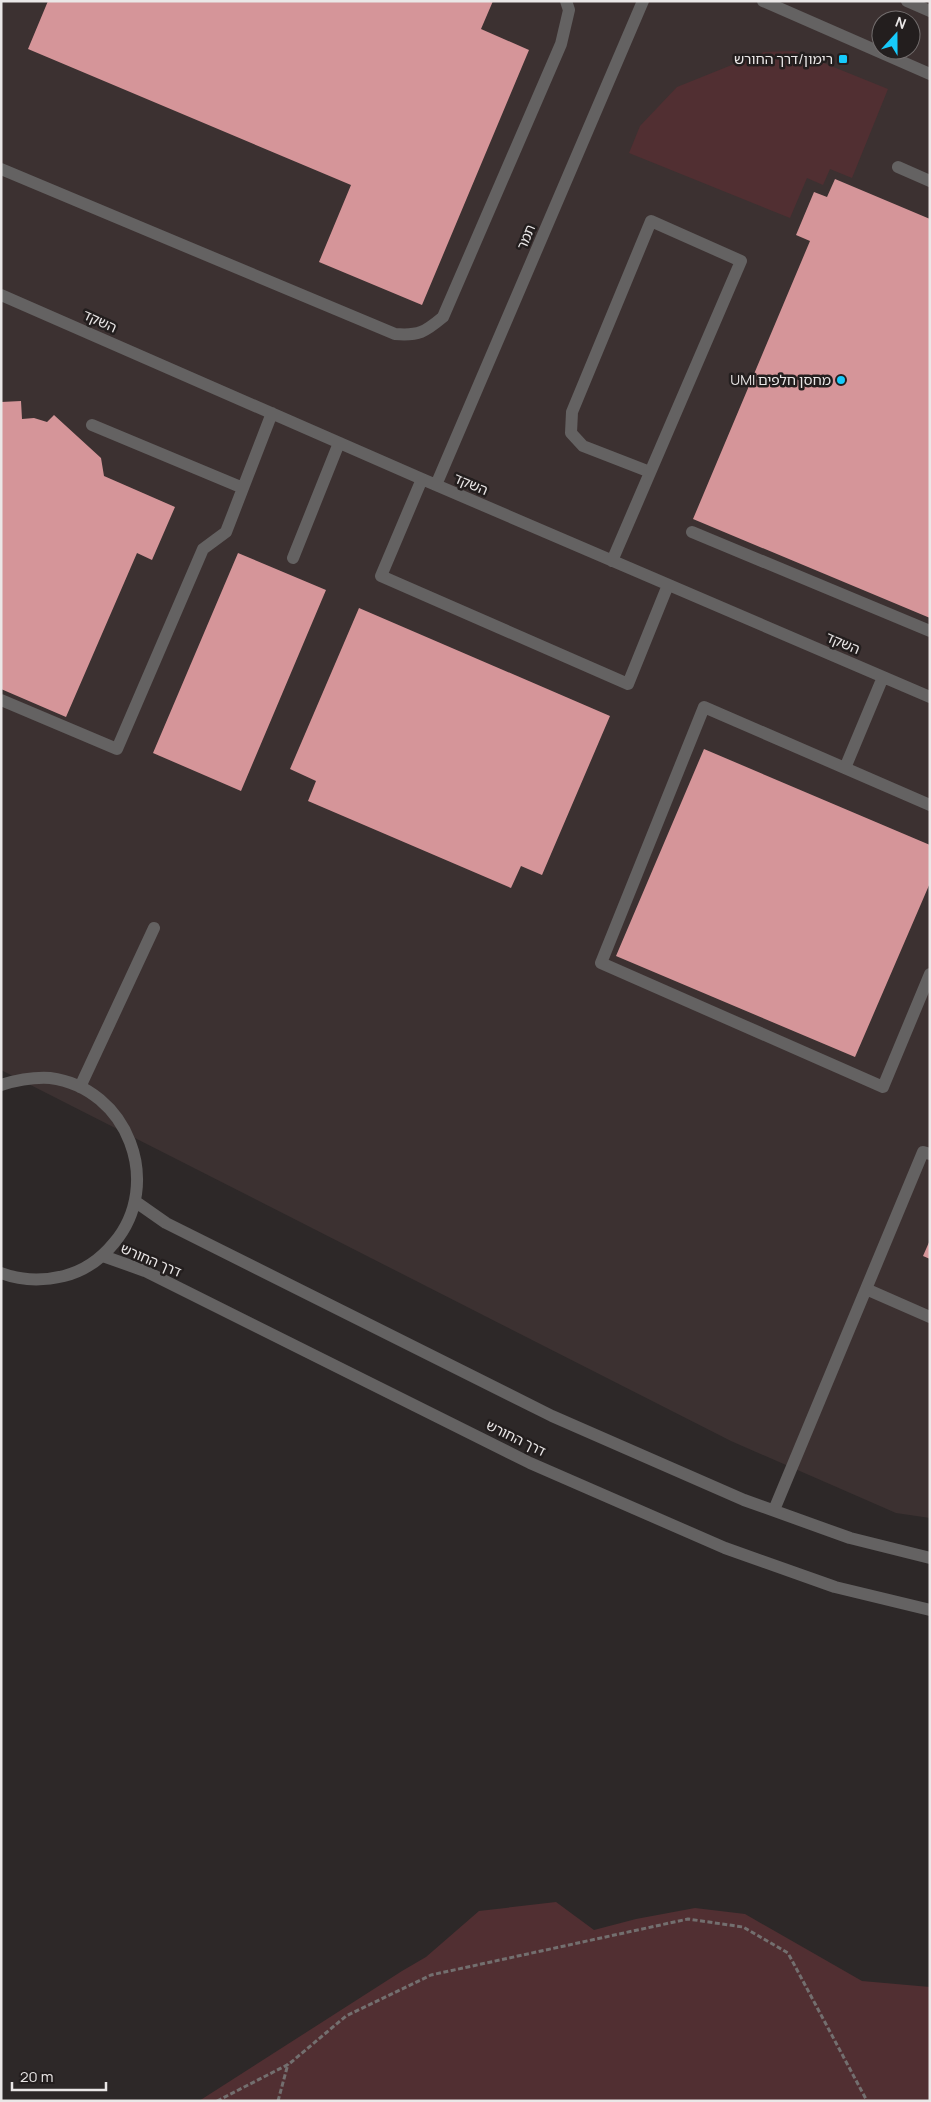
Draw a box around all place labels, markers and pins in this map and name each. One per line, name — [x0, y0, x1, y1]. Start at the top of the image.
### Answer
place label: רימון/דרך החורש — [734, 49, 833, 68]
marker: רימון/דרך החורש — [837, 53, 849, 65]
place label: UMI מחסן חלפים — [730, 370, 831, 389]
marker: UMI מחסן חלפים — [835, 374, 847, 386]

